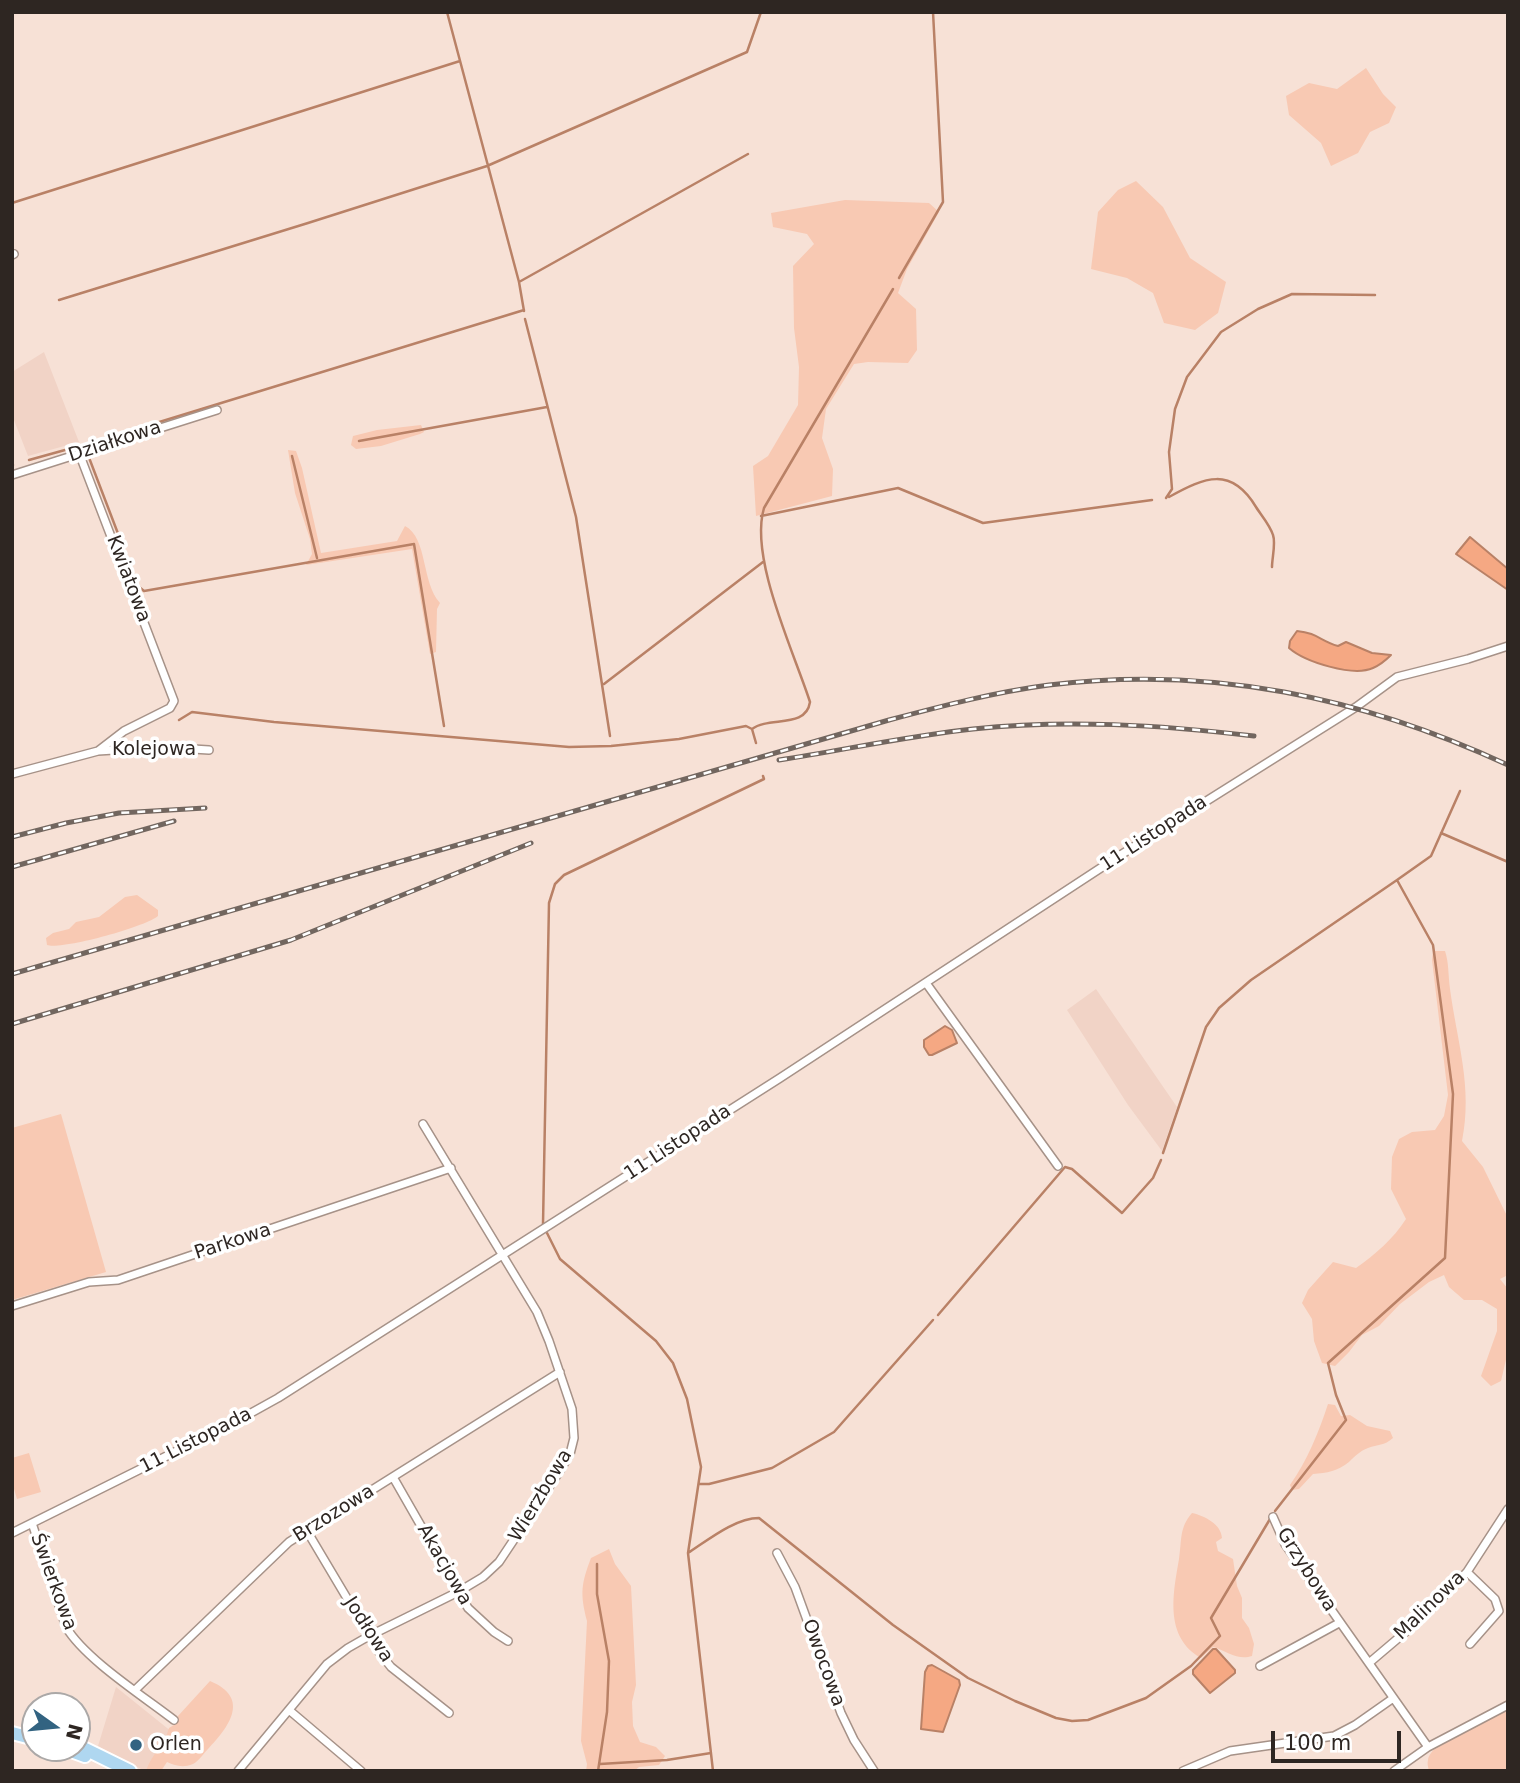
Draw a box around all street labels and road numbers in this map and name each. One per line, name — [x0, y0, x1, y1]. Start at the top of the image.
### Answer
street label: Działkowa — [66, 416, 164, 468]
street label: Kwiatowa — [101, 532, 155, 626]
street label: Kolejowa — [112, 739, 196, 761]
street label: 11 Listopada — [1096, 791, 1212, 877]
street label: 11 Listopada — [620, 1100, 736, 1186]
street label: Parkowa — [192, 1219, 274, 1265]
street label: 11 Listopada — [136, 1403, 256, 1479]
street label: Wierzbowa — [504, 1446, 578, 1546]
street label: Brzozowa — [289, 1480, 379, 1548]
street label: Akacjowa — [412, 1520, 476, 1610]
street label: Grzybowa — [1271, 1524, 1341, 1616]
street label: Świerkowa — [25, 1530, 81, 1634]
street label: Malinowa — [1390, 1567, 1470, 1645]
street label: Jodłowa — [338, 1593, 398, 1667]
street label: Owocowa — [797, 1616, 849, 1710]

